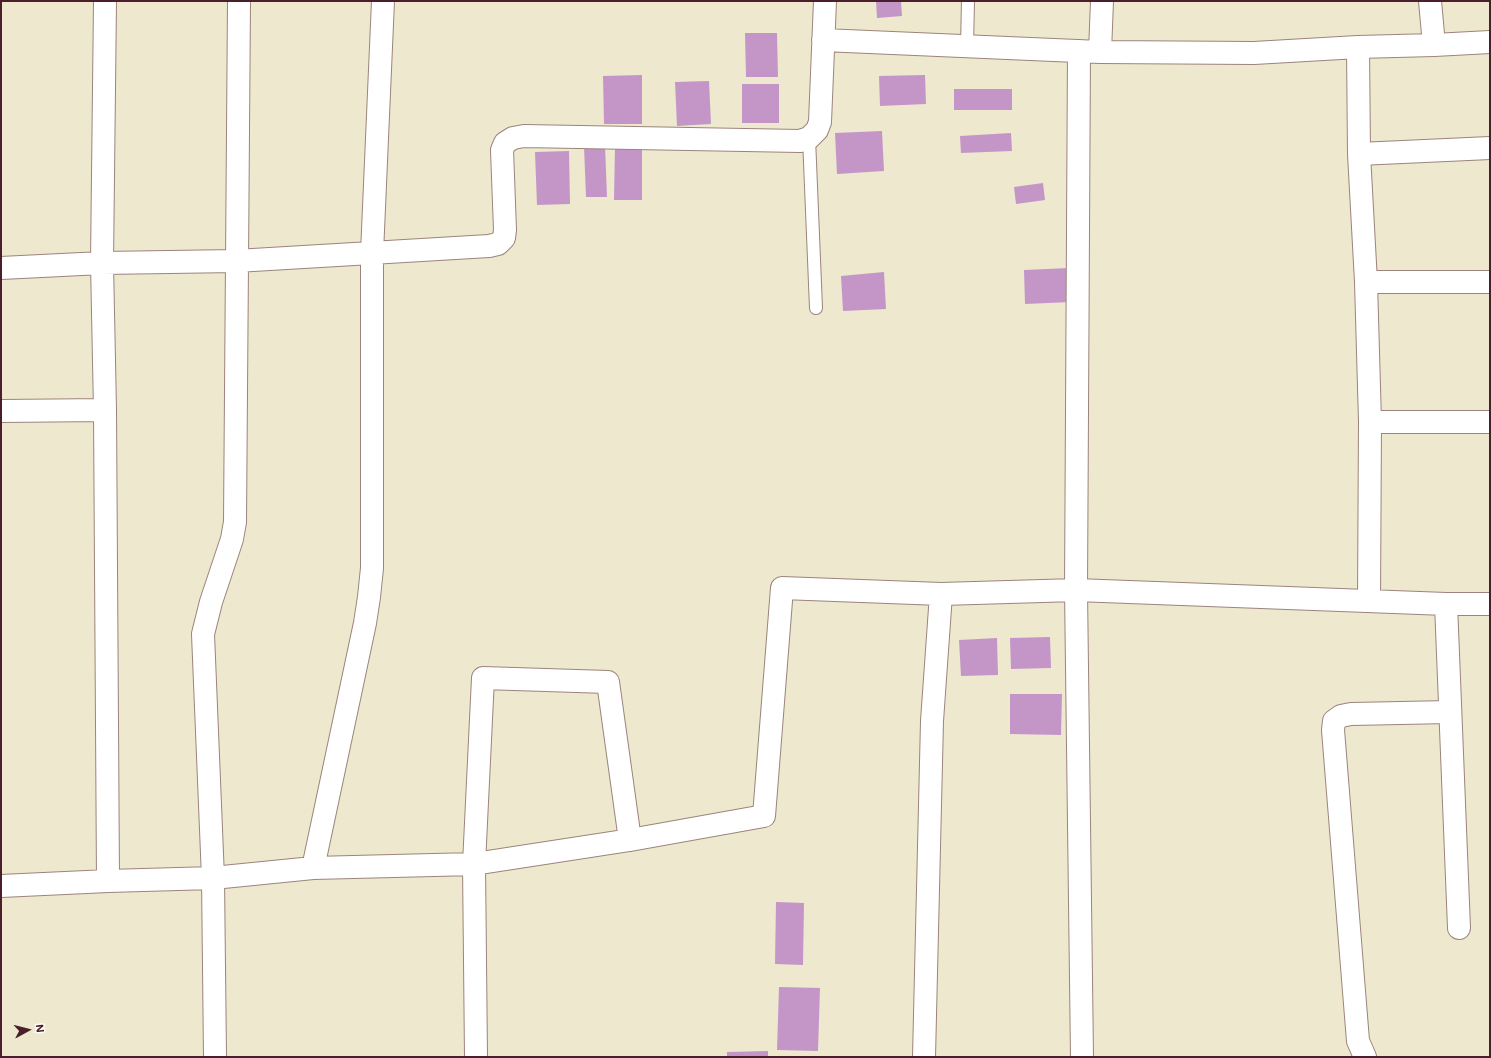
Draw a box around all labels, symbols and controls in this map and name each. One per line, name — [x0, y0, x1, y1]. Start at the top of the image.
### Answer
north arrow — [8, 1010, 48, 1050]
text: N — [32, 1023, 48, 1034]

